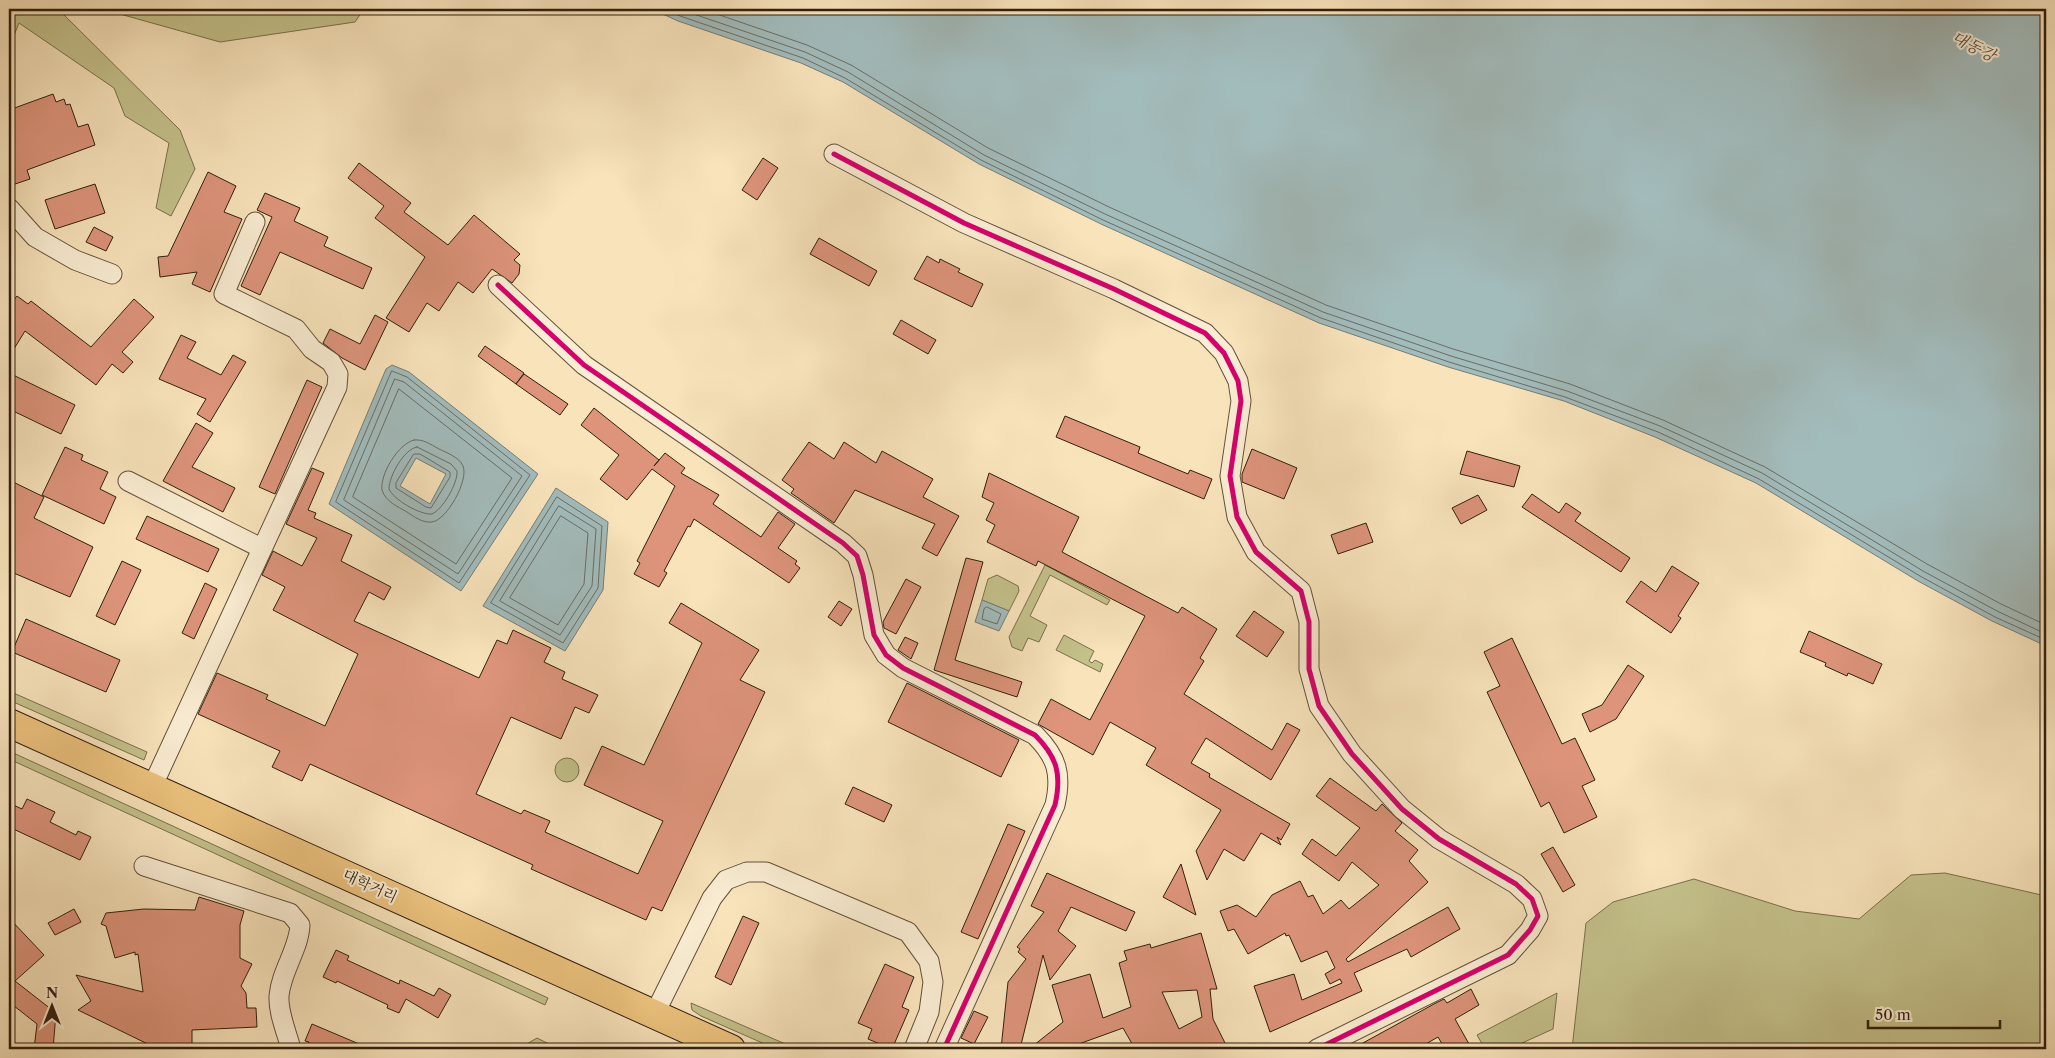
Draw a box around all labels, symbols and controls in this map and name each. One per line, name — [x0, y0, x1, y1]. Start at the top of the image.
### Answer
water label: 대동강 — [1949, 27, 2001, 67]
street label: 대학거리 — [340, 865, 400, 906]
north arrow — [28, 980, 78, 1030]
text: N — [46, 984, 58, 1002]
scale bar — [1868, 998, 2000, 1030]
text: 50 m — [1875, 1005, 1911, 1024]

